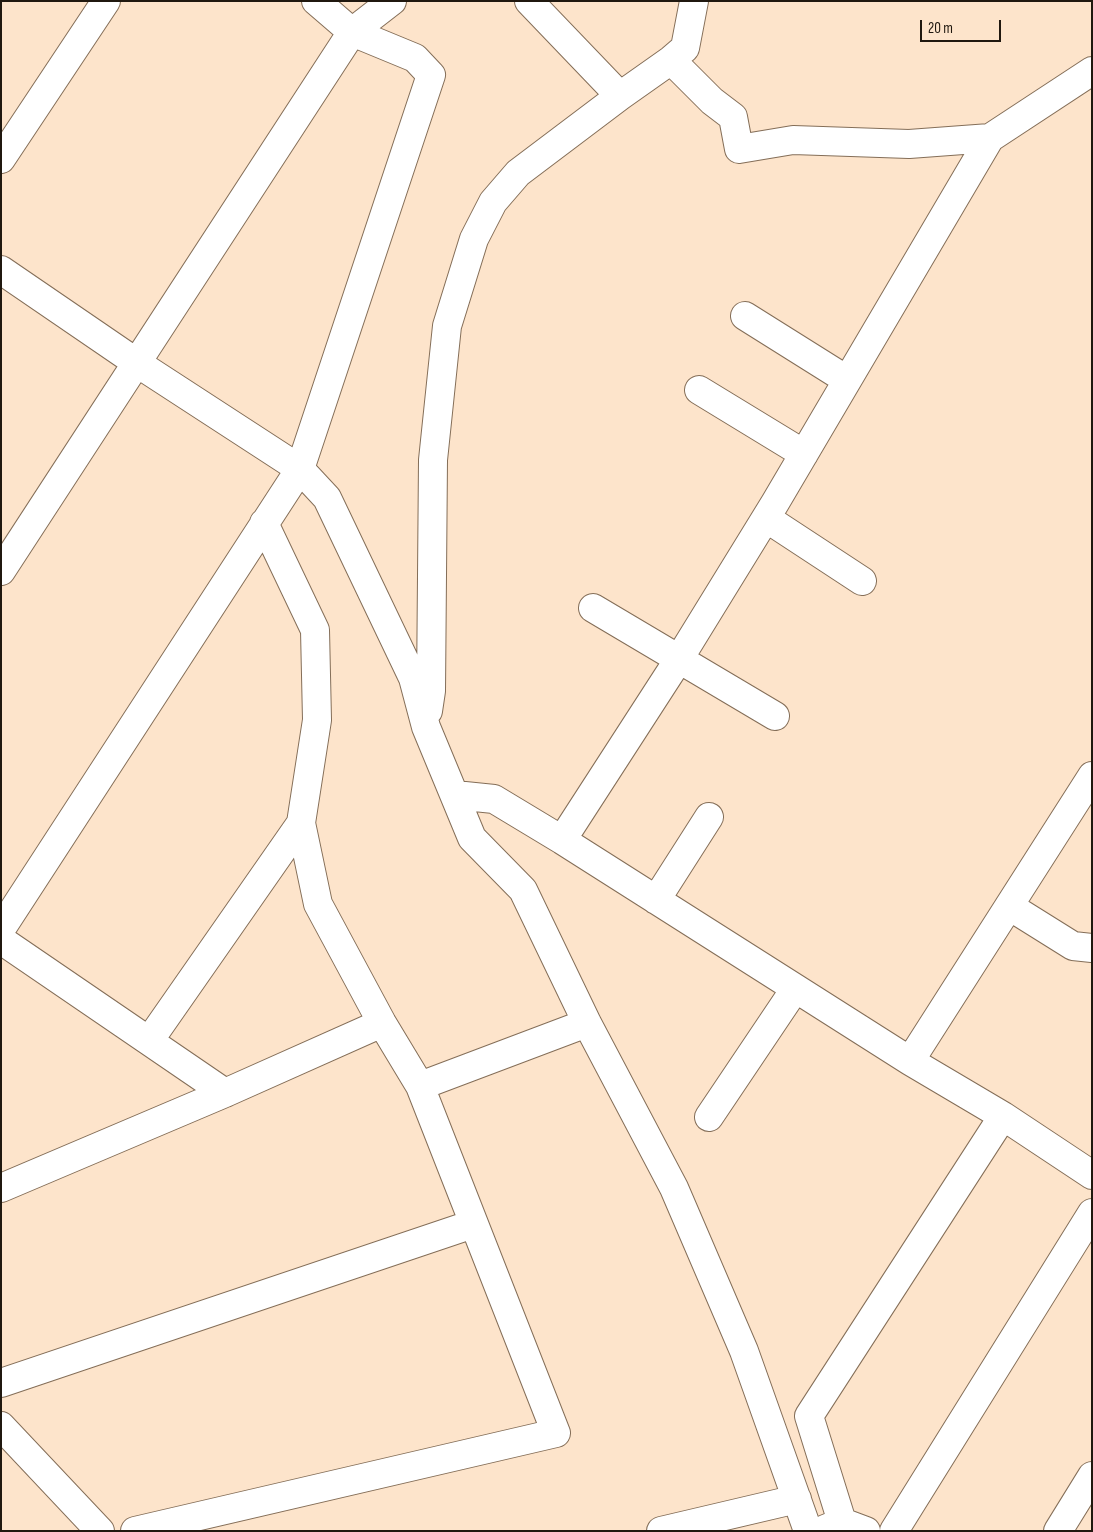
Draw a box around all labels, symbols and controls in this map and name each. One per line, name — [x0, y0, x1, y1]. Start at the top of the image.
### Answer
scale bar — [923, 10, 1004, 42]
text: 20 m — [928, 19, 953, 38]

